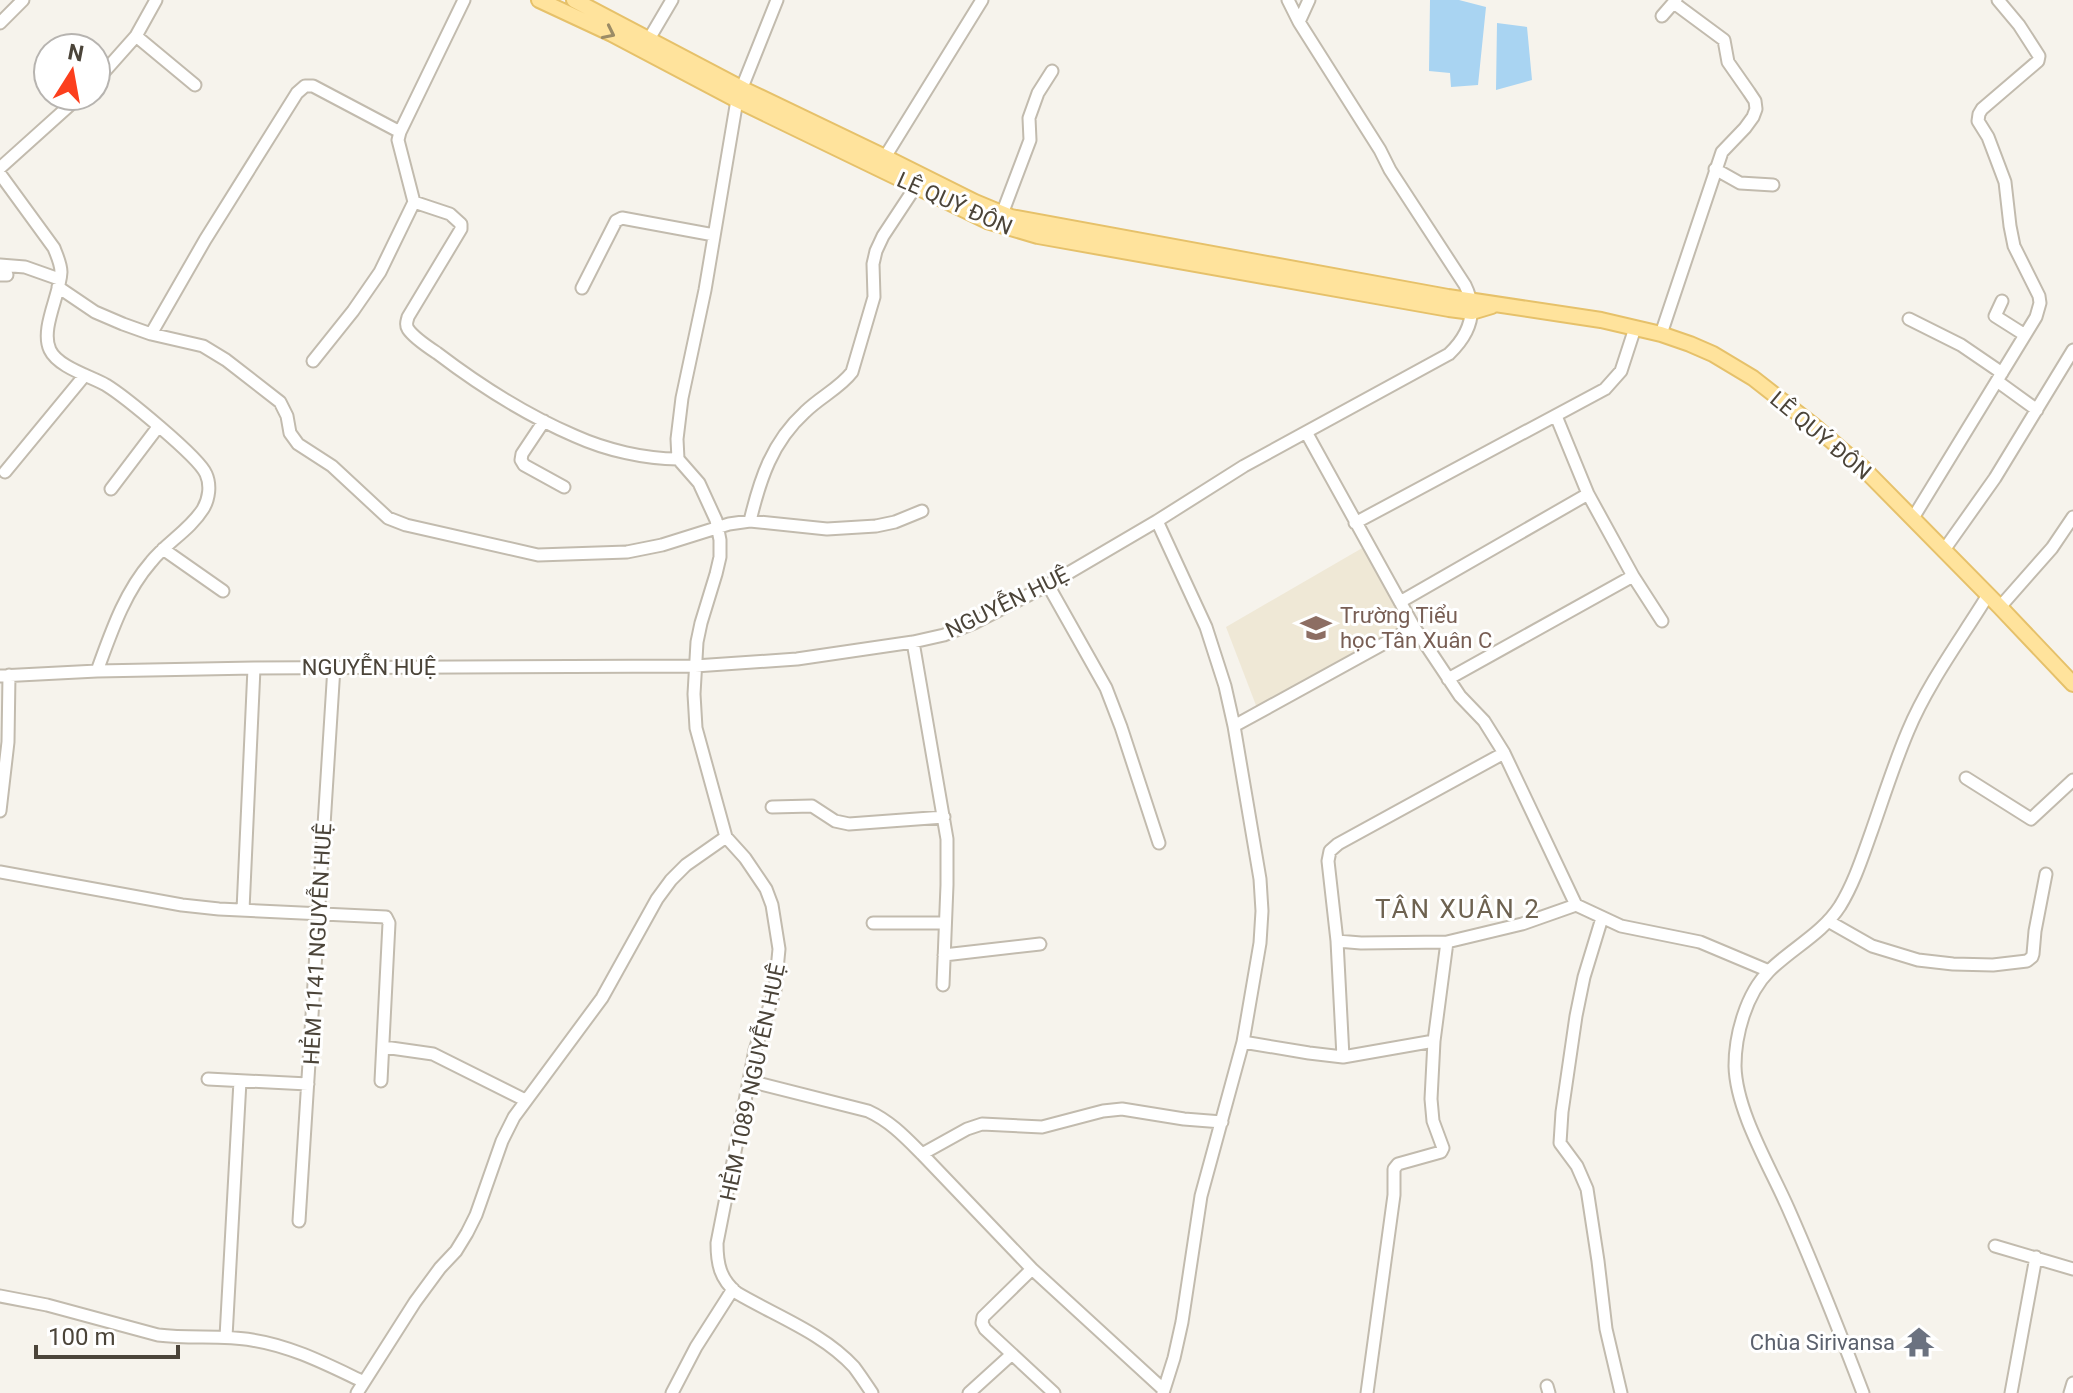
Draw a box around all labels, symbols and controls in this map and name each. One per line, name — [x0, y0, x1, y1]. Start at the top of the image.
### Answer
one-way arrow — [601, 23, 616, 39]
north arrow — [32, 32, 112, 112]
text: N — [66, 39, 86, 67]
street label: LÊ QUÝ ĐÔN — [893, 166, 1017, 240]
street label: LÊ QUÝ ĐÔN — [1765, 385, 1877, 485]
street label: NGUYỄN HUỆ — [941, 560, 1073, 643]
place label: Trường Tiểu học Tân Xuân C — [1340, 603, 1492, 653]
school or university icon: Trường Tiểu học Tân Xuân C — [1299, 611, 1333, 645]
street label: NGUYỄN HUỆ — [302, 653, 436, 680]
street label: HẺM 1141 NGUYỄN HUỆ — [297, 822, 336, 1066]
district label: TÂN XUÂN 2 — [1375, 894, 1541, 924]
street label: HẺM 1089 NGUYỄN HUỆ — [713, 961, 790, 1203]
scale bar — [36, 1309, 178, 1359]
text: 100 m — [48, 1323, 115, 1351]
temple icon: Chùa Sirivansa — [1902, 1325, 1936, 1359]
place label: Chùa Sirivansa — [1750, 1330, 1895, 1355]

